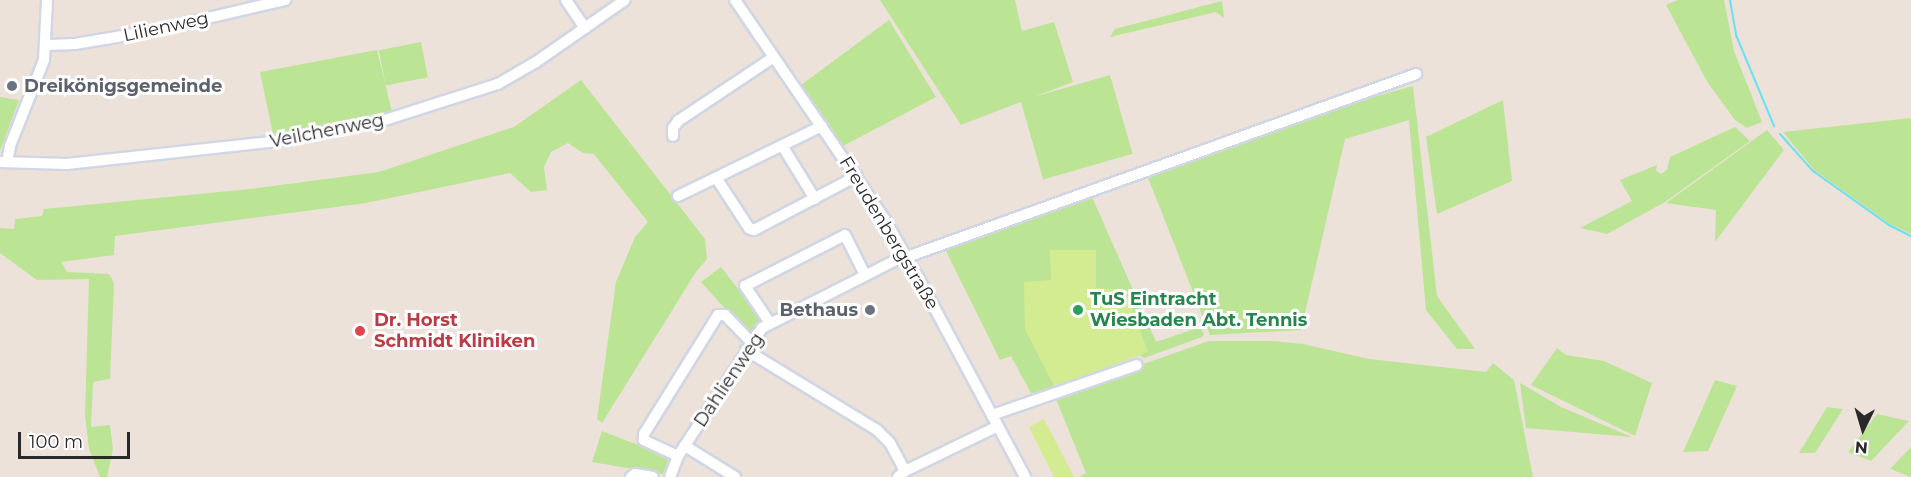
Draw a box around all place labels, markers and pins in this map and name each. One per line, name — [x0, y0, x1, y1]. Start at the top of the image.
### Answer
place label: Dreikönigsgemeinde — [24, 75, 222, 97]
marker: Dreikönigsgemeinde — [5, 79, 19, 93]
place label: TuS Eintracht Wiesbaden Abt. Tennis — [1090, 289, 1307, 332]
place label: Bethaus — [780, 299, 858, 321]
marker: Bethaus — [863, 303, 877, 317]
marker: TuS Eintracht Wiesbaden Abt. Tennis — [1071, 303, 1085, 317]
place label: Dr. Horst Schmidt Kliniken — [374, 310, 535, 352]
marker: Dr. Horst Schmidt Kliniken — [351, 322, 369, 340]

